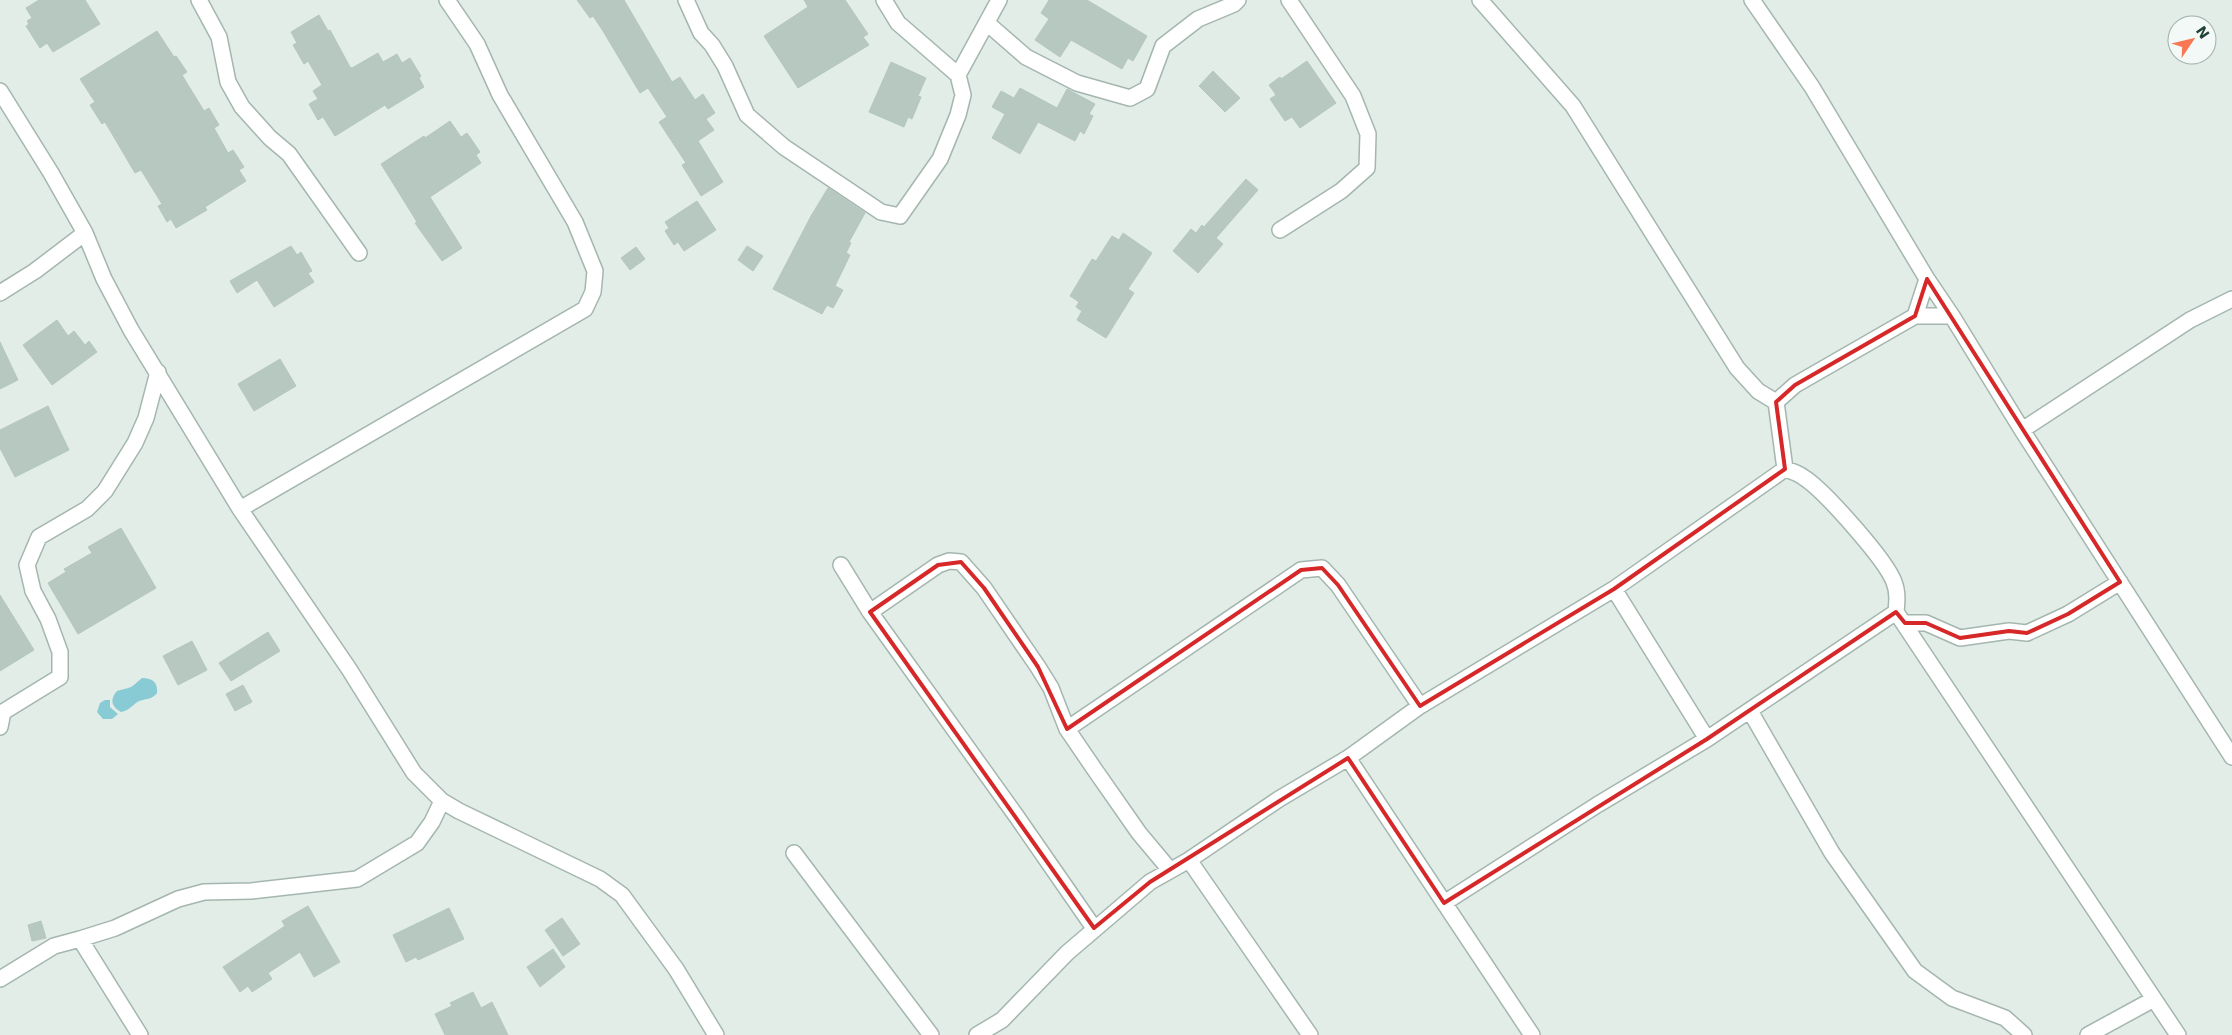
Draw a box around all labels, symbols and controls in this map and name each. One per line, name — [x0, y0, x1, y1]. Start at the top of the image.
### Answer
north arrow — [2167, 15, 2217, 65]
text: N — [2193, 23, 2213, 42]

